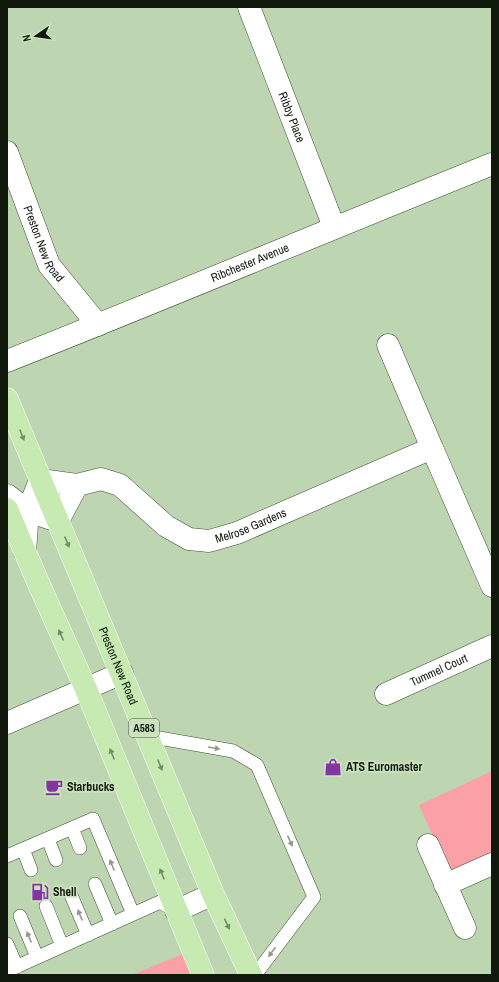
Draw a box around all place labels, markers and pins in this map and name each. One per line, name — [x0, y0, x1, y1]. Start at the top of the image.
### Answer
shop icon: ATS Euromaster — [323, 757, 343, 777]
place label: ATS Euromaster — [346, 759, 423, 775]
cafe icon: Starbucks — [44, 777, 64, 797]
place label: Starbucks — [67, 779, 115, 795]
fuel station icon: Shell — [30, 882, 50, 902]
place label: Shell — [53, 884, 77, 900]

